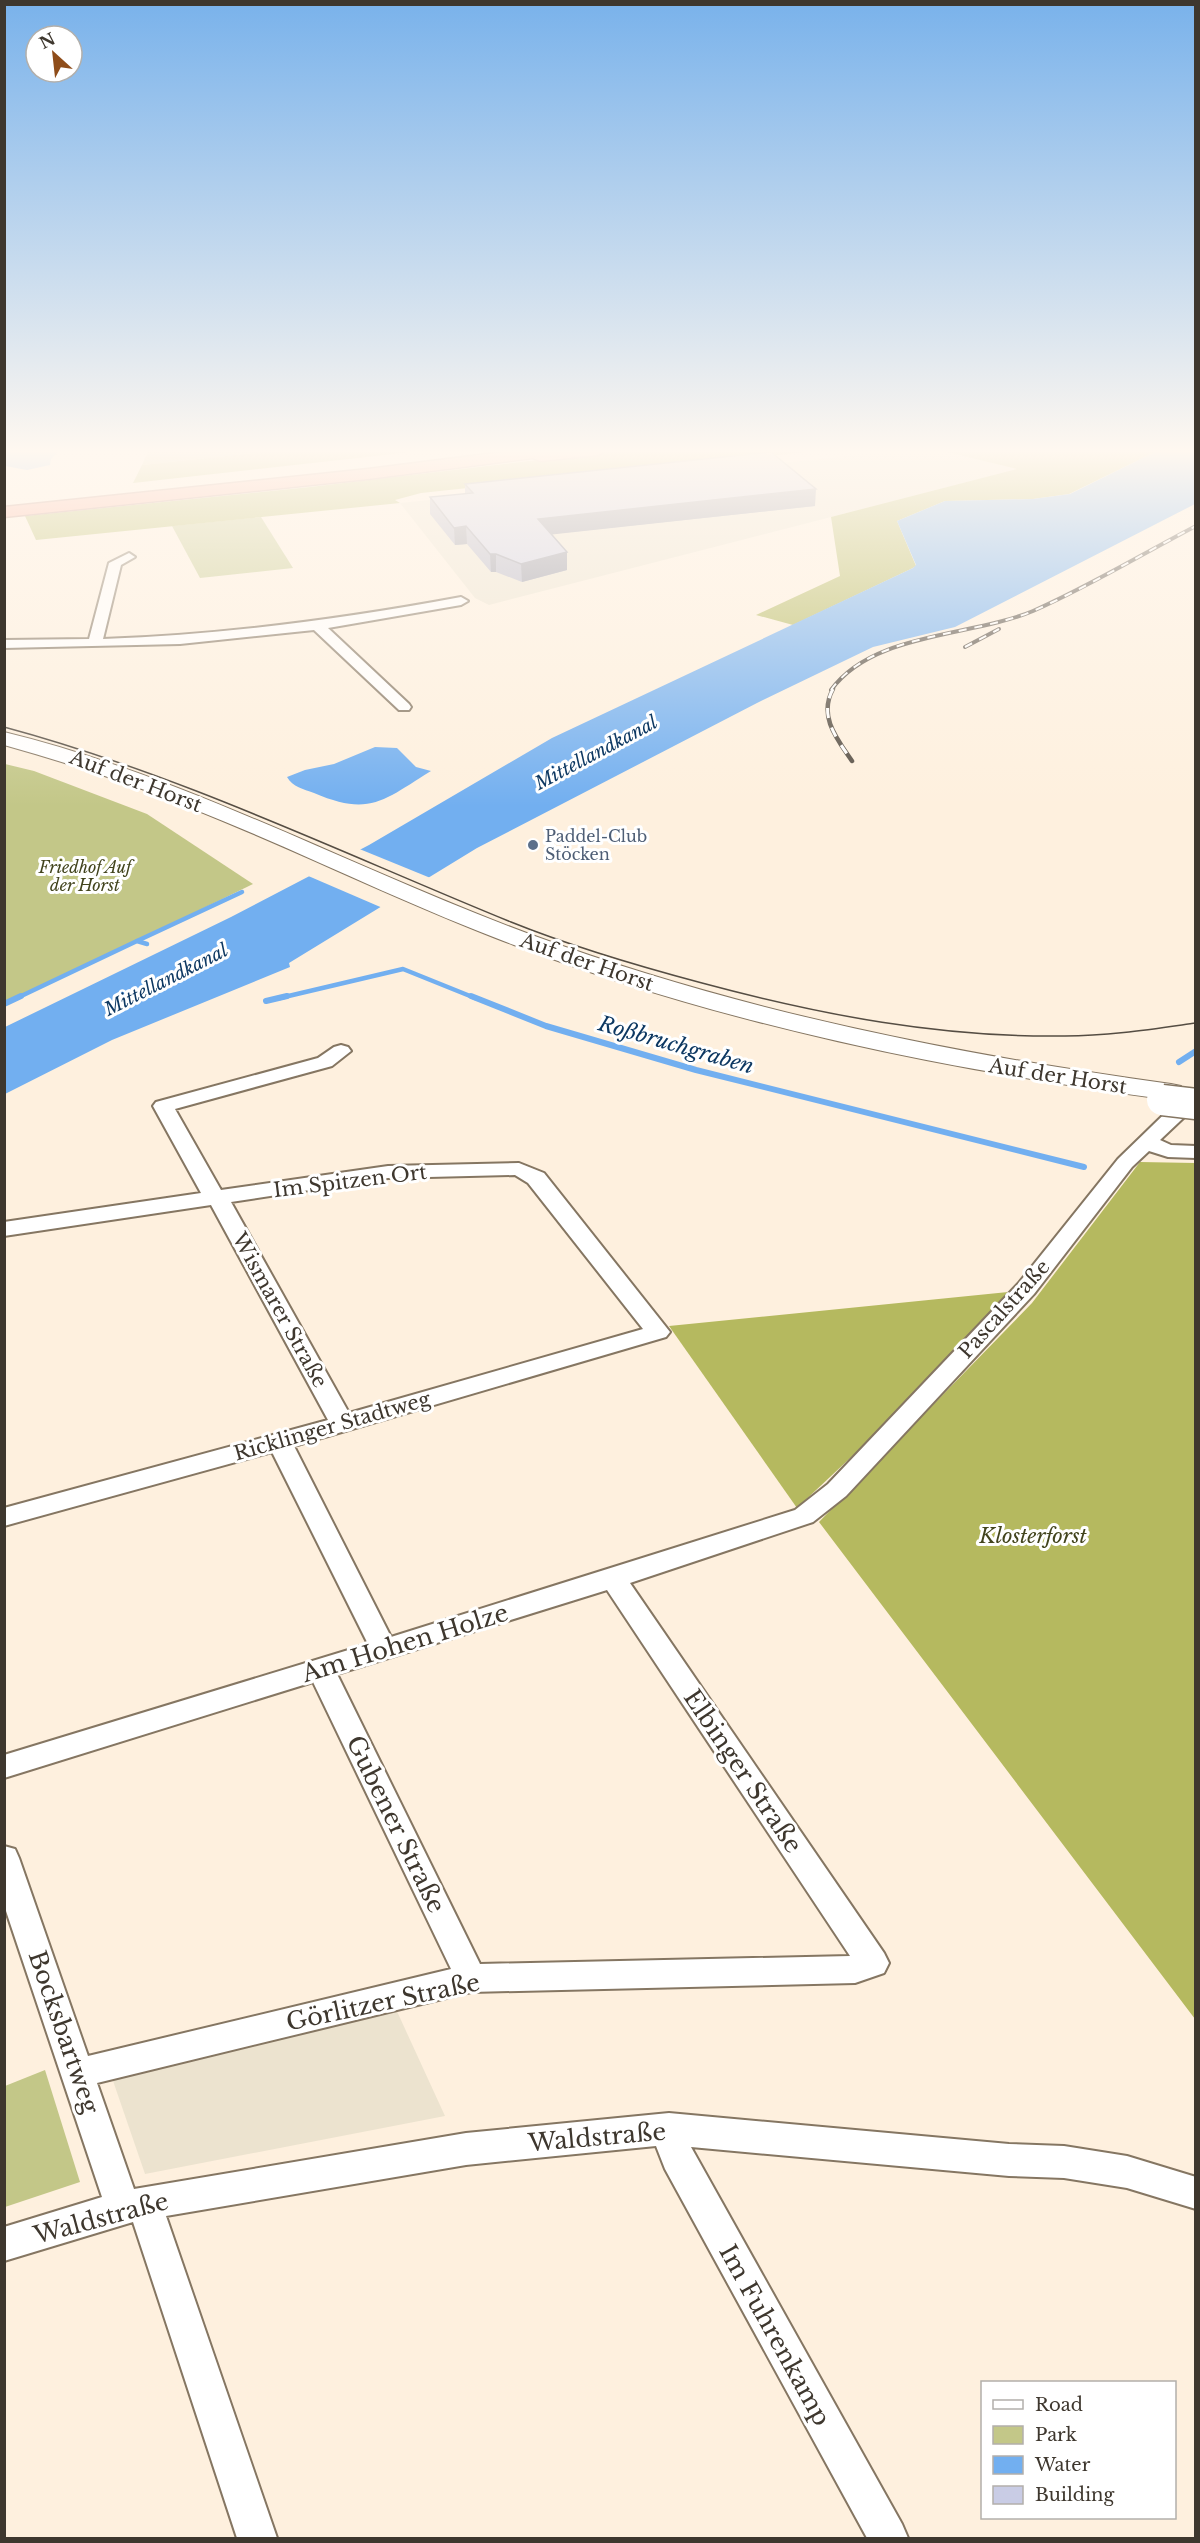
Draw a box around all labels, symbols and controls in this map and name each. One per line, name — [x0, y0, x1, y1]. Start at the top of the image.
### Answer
north arrow — [24, 24, 84, 84]
text: N — [36, 28, 58, 53]
water label: Mittellandkanal — [530, 711, 661, 795]
street label: Auf der Horst — [66, 744, 206, 817]
place label: Paddel-Club Stöcken — [545, 826, 647, 864]
marker: Paddel-Club Stöcken — [526, 838, 540, 852]
park label: Friedhof Auf der Horst — [38, 857, 135, 895]
street label: Auf der Horst — [516, 928, 657, 996]
water label: Mittellandkanal — [100, 939, 232, 1021]
water label: Roßbruchgraben — [594, 1010, 757, 1080]
street label: Auf der Horst — [986, 1053, 1129, 1099]
street label: Im Spitzen Ort — [272, 1160, 429, 1202]
street label: Wismarer Straße — [227, 1227, 333, 1392]
street label: Pascalstraße — [953, 1255, 1055, 1363]
street label: Ricklinger Stadtweg — [231, 1386, 434, 1466]
park label: Klosterforst — [978, 1524, 1088, 1548]
street label: Am Hohen Holze — [297, 1598, 512, 1688]
street label: Elbinger Straße — [678, 1684, 808, 1858]
street label: Gubener Straße — [341, 1731, 451, 1917]
street label: Bocksbartweg — [23, 1947, 106, 2118]
street label: Görlitzer Straße — [284, 1967, 482, 2037]
street label: Waldstraße — [526, 2117, 667, 2158]
street label: Waldstraße — [30, 2186, 172, 2250]
street label: Im Fuhrenkamp — [713, 2239, 837, 2431]
legend — [981, 2381, 1176, 2519]
text: Road — [1035, 2394, 1083, 2416]
text: Park — [1035, 2424, 1077, 2446]
text: Water — [1034, 2454, 1091, 2476]
text: Building — [1035, 2484, 1114, 2506]

